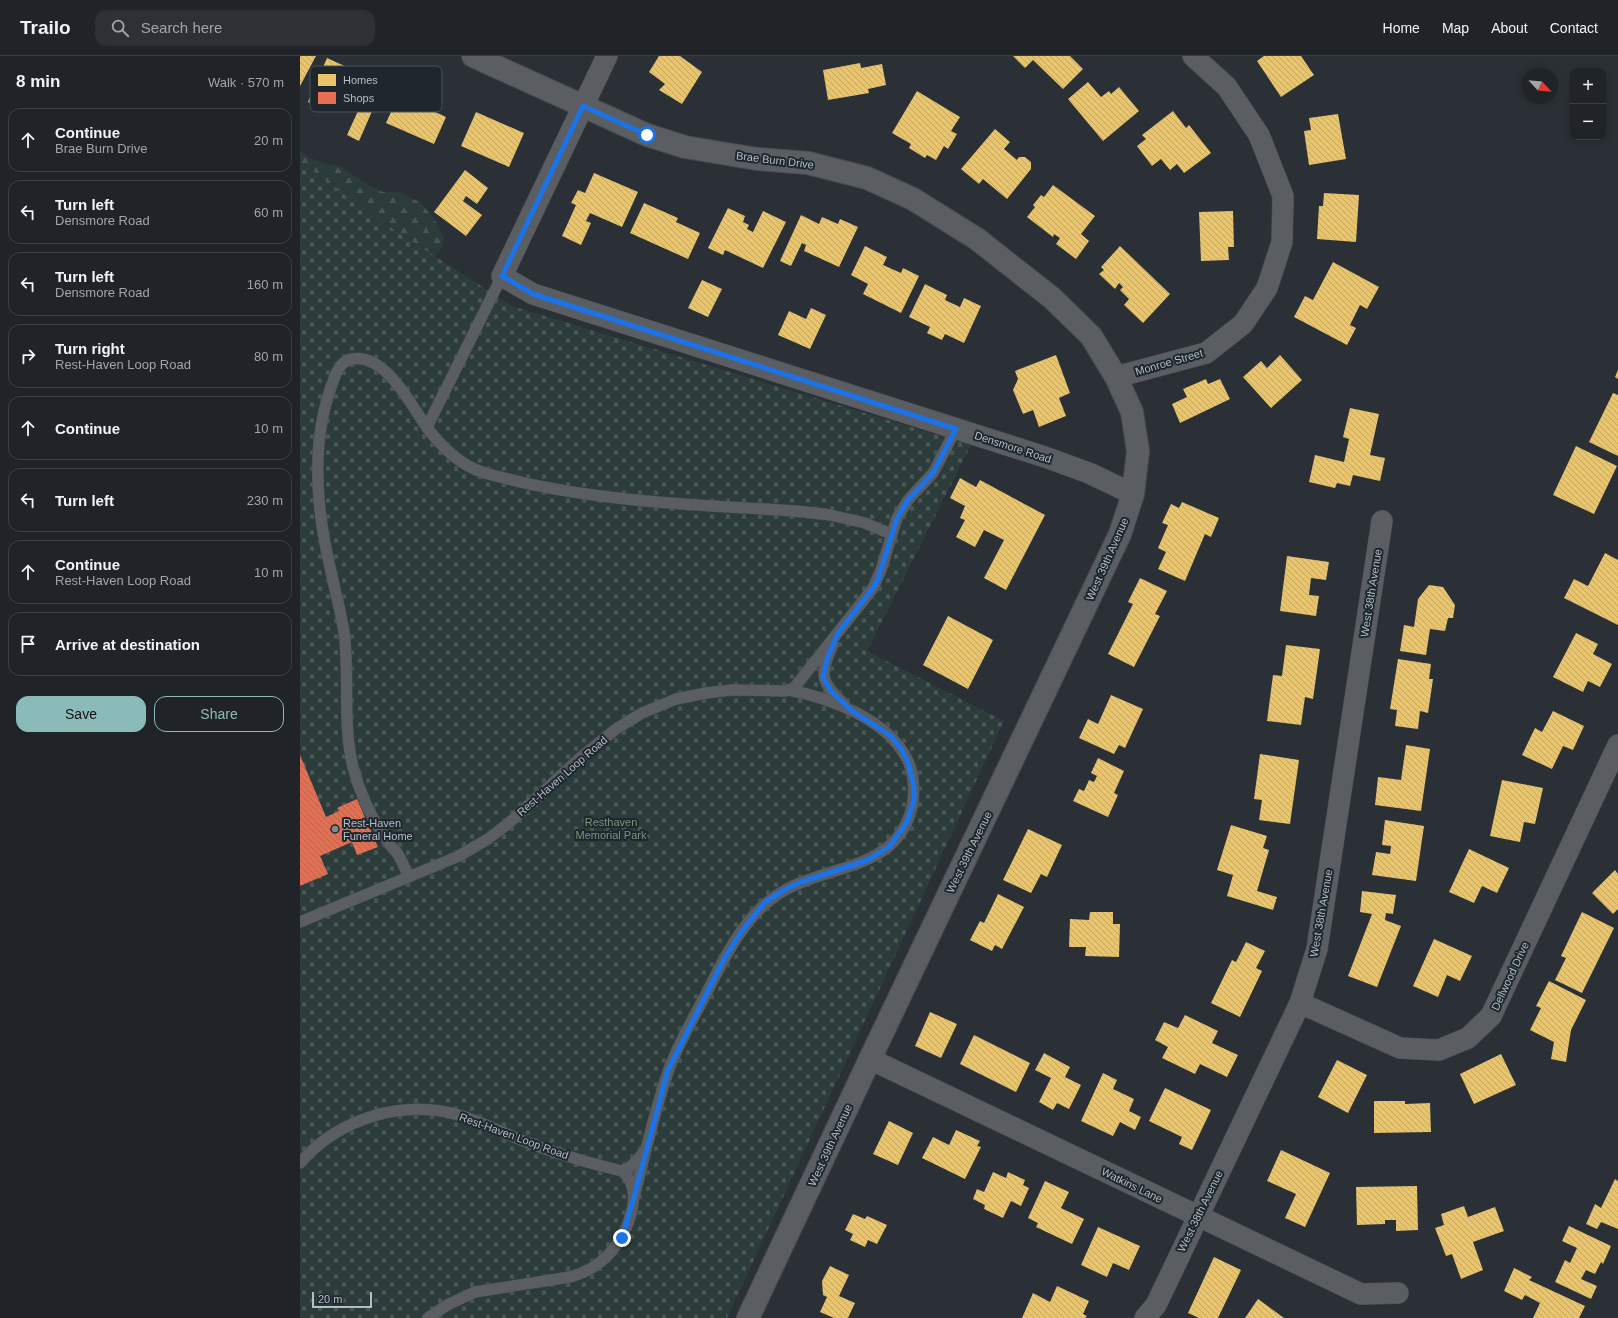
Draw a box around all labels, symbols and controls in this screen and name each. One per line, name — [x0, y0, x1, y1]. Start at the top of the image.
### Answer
search box — [95, 10, 375, 46]
text: Trailo — [20, 17, 71, 38]
icon: search — [109, 17, 131, 39]
text: Search here — [141, 19, 222, 36]
text: Home — [1383, 20, 1420, 36]
text: Map — [1442, 20, 1469, 36]
text: About — [1491, 20, 1528, 36]
text: Contact — [1550, 20, 1598, 36]
legend — [310, 66, 442, 112]
north arrow — [1522, 68, 1558, 104]
map controls — [1570, 68, 1606, 140]
button: + — [1570, 68, 1606, 104]
text: 8 min — [16, 72, 60, 91]
text: Homes — [343, 74, 378, 86]
text: Walk · 570 m — [208, 75, 284, 90]
text: Shops — [343, 92, 375, 104]
button: − — [1570, 104, 1606, 140]
text: Continue — [55, 124, 120, 141]
route start — [638, 126, 656, 144]
icon: ahead — [17, 129, 39, 151]
text: 20 m — [254, 133, 283, 148]
text: Brae Burn Drive — [55, 141, 147, 156]
street label: Brae Burn Drive — [735, 149, 815, 171]
text: Turn left — [55, 196, 114, 213]
icon: left — [17, 201, 39, 223]
text: 60 m — [254, 205, 283, 220]
text: Densmore Road — [55, 213, 150, 228]
text: Turn left — [55, 268, 114, 285]
icon: left — [17, 273, 39, 295]
text: 160 m — [247, 277, 283, 292]
text: Densmore Road — [55, 285, 150, 300]
text: Turn right — [55, 340, 125, 357]
icon: right — [17, 345, 39, 367]
street label: Monroe Street — [1134, 347, 1204, 377]
text: 80 m — [254, 349, 283, 364]
text: Rest-Haven Loop Road — [55, 357, 191, 372]
icon: ahead — [17, 417, 39, 439]
text: Continue — [55, 420, 120, 437]
text: 10 m — [254, 421, 283, 436]
street label: Densmore Road — [973, 429, 1053, 465]
icon: left — [17, 489, 39, 511]
text: Turn left — [55, 492, 114, 509]
text: 230 m — [247, 493, 283, 508]
street label: West 39th Avenue — [1083, 516, 1131, 602]
street label: West 38th Avenue — [1358, 548, 1384, 638]
text: Continue — [55, 556, 120, 573]
icon: ahead — [17, 561, 39, 583]
text: 10 m — [254, 565, 283, 580]
text: Rest-Haven Loop Road — [55, 573, 191, 588]
icon: arrive — [17, 633, 39, 655]
text: Arrive at destination — [55, 636, 200, 653]
button: Save — [16, 696, 146, 732]
button: Share — [154, 696, 284, 732]
street label: Rest-Haven Loop Road — [515, 734, 609, 818]
street label: West 39th Avenue — [944, 809, 994, 895]
park label: Resthaven Memorial Park — [576, 816, 647, 841]
place label: Rest-Haven Funeral Home — [343, 817, 413, 842]
marker: Rest-Haven Funeral Home — [330, 824, 340, 834]
street label: West 38th Avenue — [1307, 868, 1335, 958]
street label: Dellwood Drive — [1489, 940, 1531, 1012]
street label: West 39th Avenue — [806, 1102, 854, 1188]
street label: Rest-Haven Loop Road — [458, 1111, 570, 1161]
street label: Watkins Lane — [1100, 1165, 1164, 1205]
street label: West 38th Avenue — [1175, 1168, 1225, 1254]
route end — [613, 1229, 631, 1247]
scale bar — [312, 1290, 372, 1309]
text: 20 m — [318, 1293, 342, 1305]

